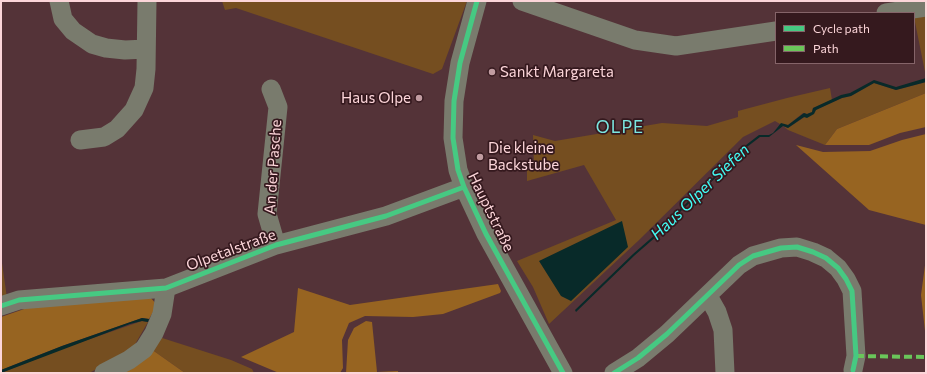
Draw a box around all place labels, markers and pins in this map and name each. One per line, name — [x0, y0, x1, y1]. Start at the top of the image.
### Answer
place label: Sankt Margareta — [500, 63, 614, 81]
marker: Sankt Margareta — [487, 67, 497, 77]
place label: Haus Olpe — [341, 89, 411, 107]
marker: Haus Olpe — [414, 93, 424, 103]
place label: Die kleine Backstube — [488, 139, 559, 174]
marker: Die kleine Backstube — [475, 152, 485, 162]

